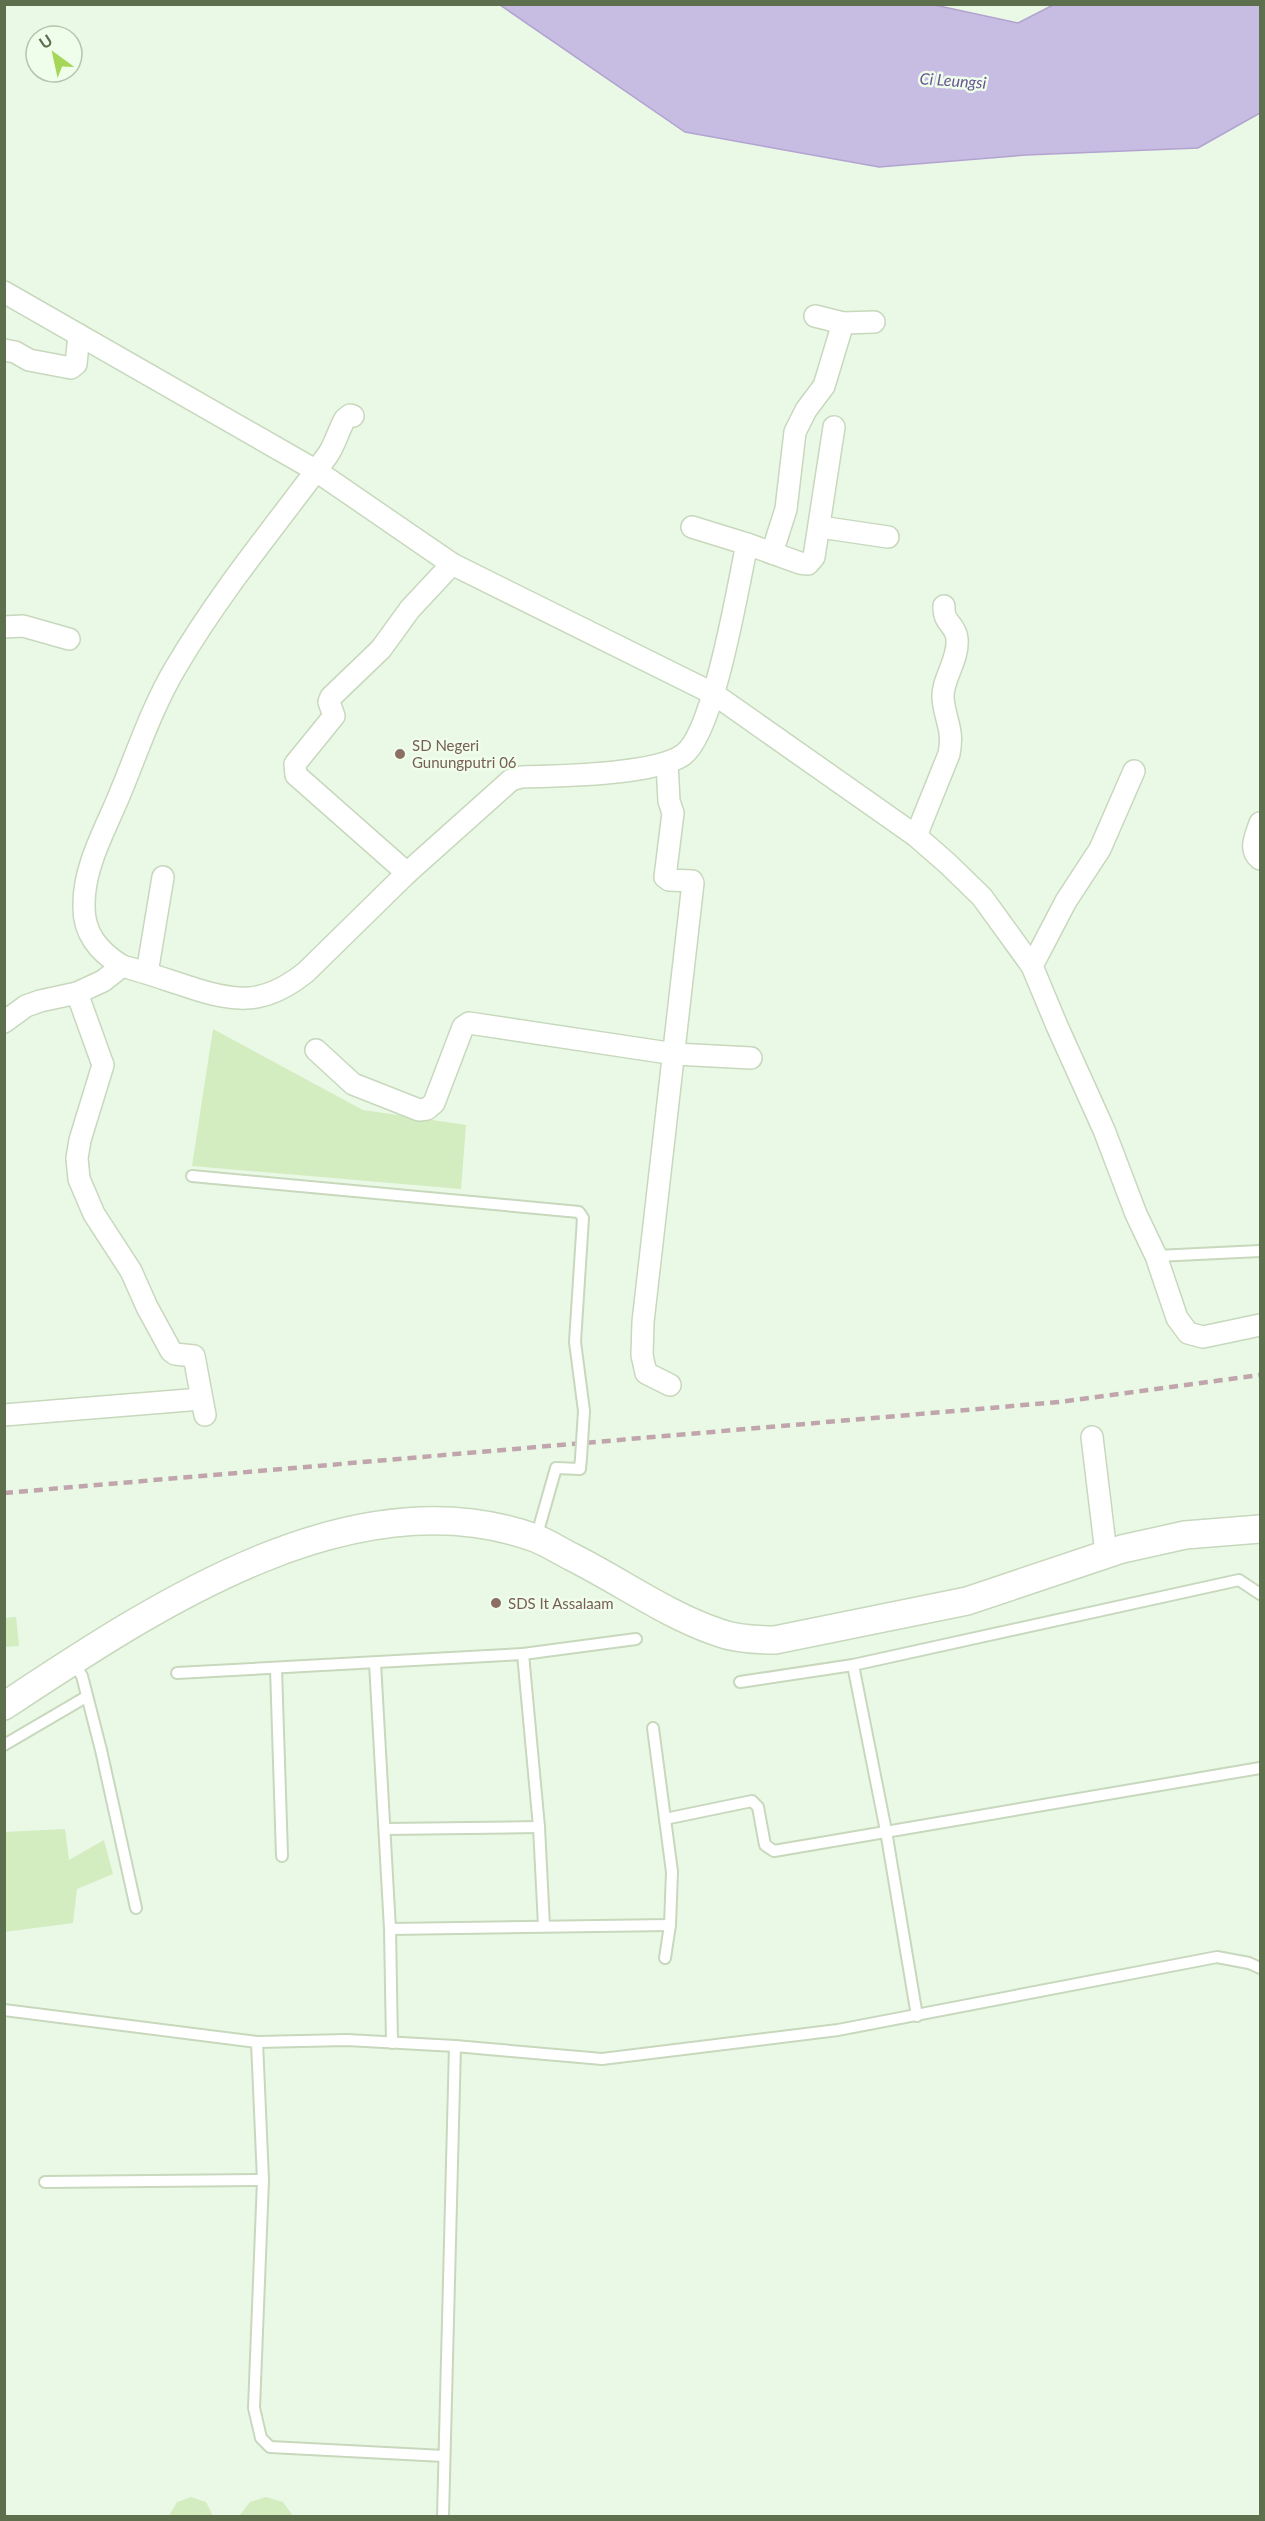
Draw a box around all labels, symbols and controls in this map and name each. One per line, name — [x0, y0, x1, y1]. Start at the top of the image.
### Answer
north arrow — [24, 24, 84, 84]
text: U — [35, 30, 56, 52]
water label: Ci Leungsi — [919, 68, 987, 92]
place label: SD Negeri Gunungputri 06 — [412, 736, 517, 771]
marker: SD Negeri Gunungputri 06 — [393, 747, 407, 761]
place label: SDS It Assalaam — [508, 1594, 614, 1612]
marker: SDS It Assalaam — [489, 1596, 503, 1610]

